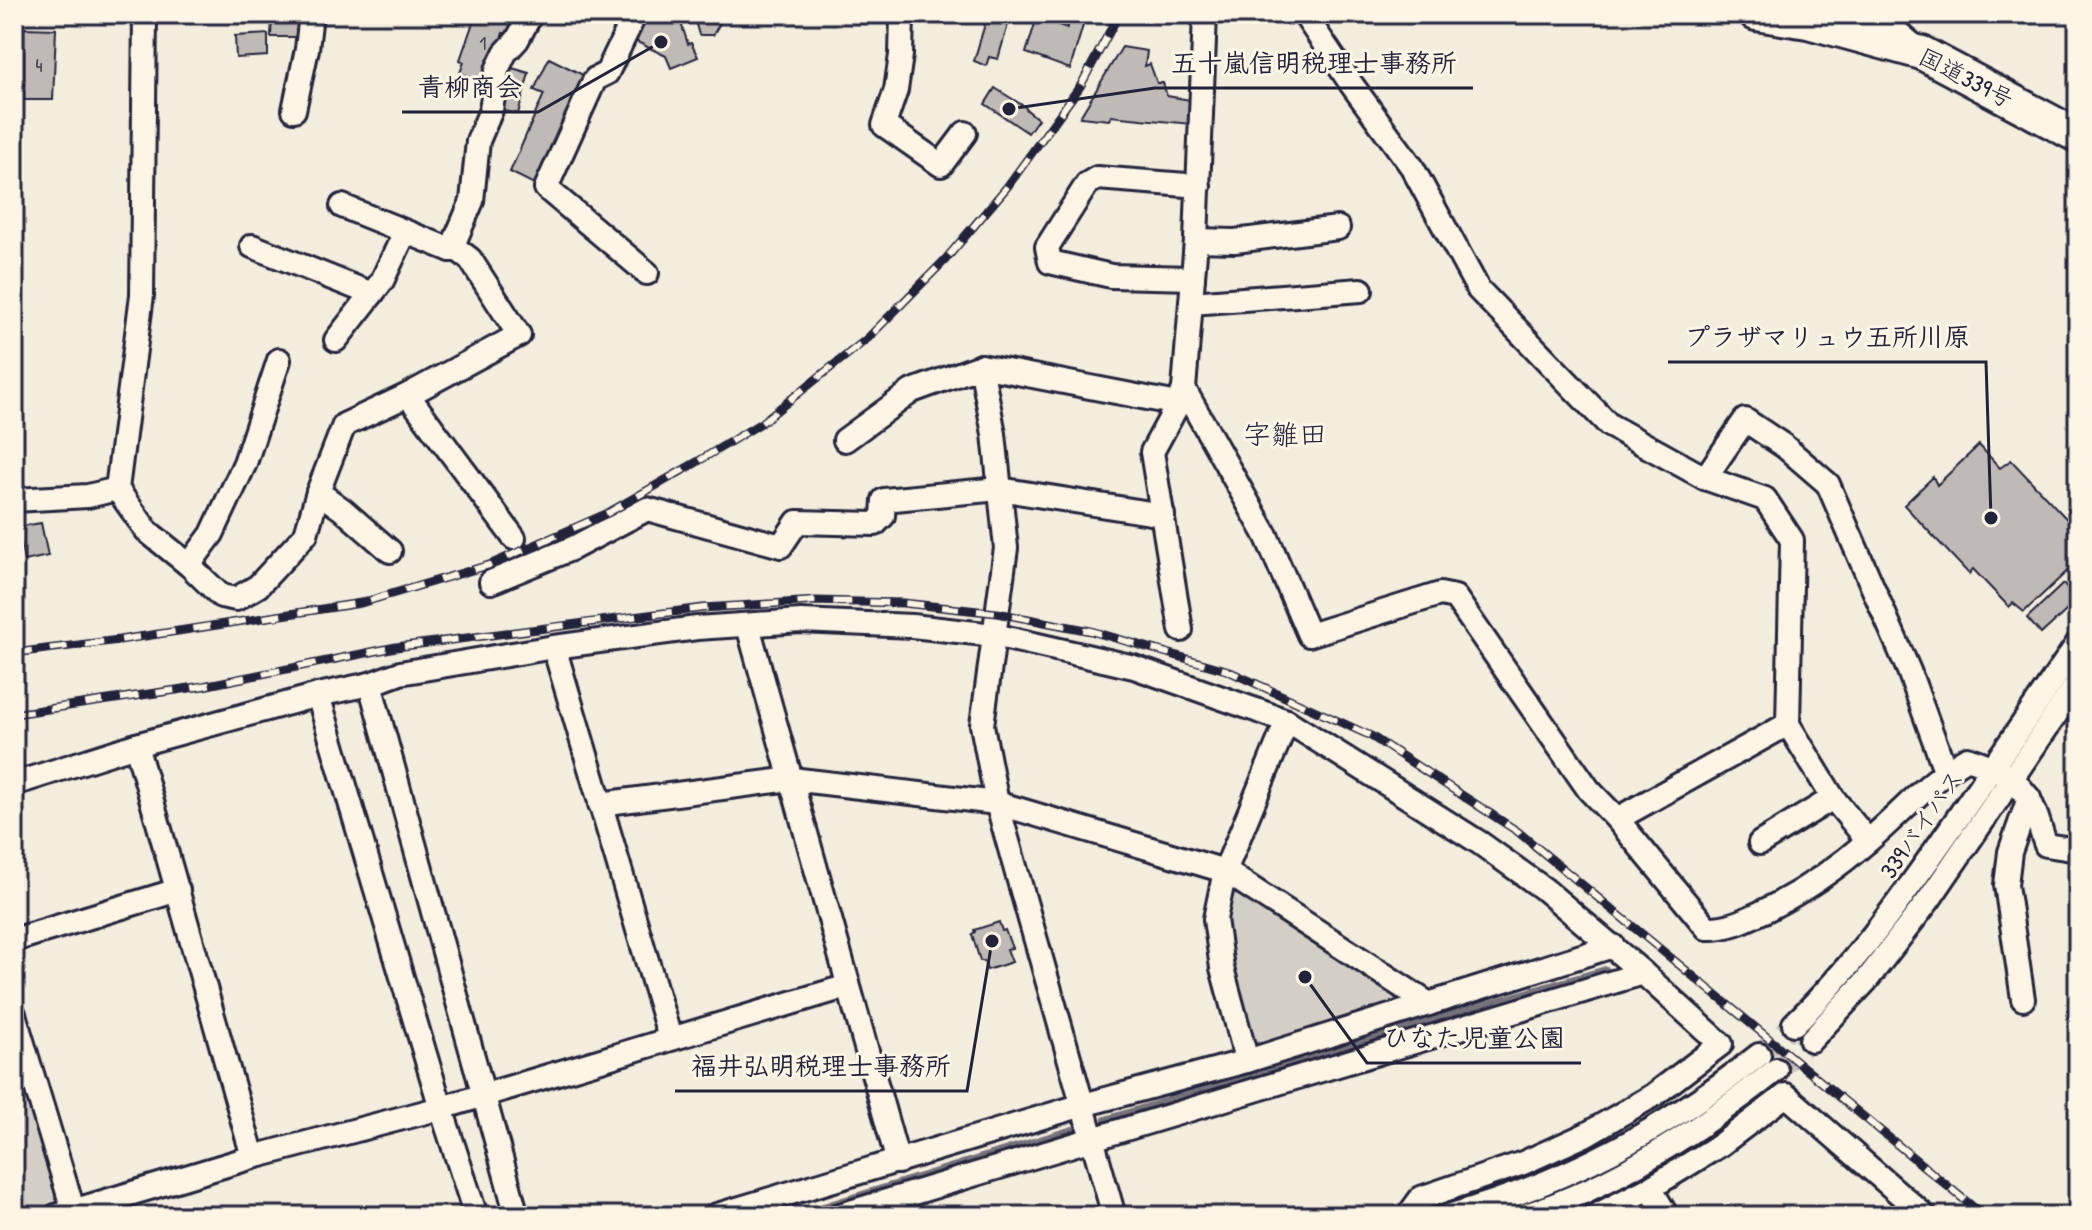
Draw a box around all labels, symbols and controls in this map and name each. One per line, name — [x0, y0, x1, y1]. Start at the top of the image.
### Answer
house number: 1 — [479, 29, 487, 56]
callout: 五十嵐信明税理士事務所 — [1155, 38, 1473, 88]
street label: 国道339号 — [1914, 40, 2019, 115]
text: 五十嵐信明税理士事務所 — [1171, 45, 1457, 80]
house number: 4 — [35, 51, 43, 78]
callout: 青柳商会 — [402, 62, 538, 112]
text: 青柳商会 — [418, 69, 522, 104]
callout: プラザマリュウ五所川原 — [1668, 312, 1986, 362]
text: プラザマリュウ五所川原 — [1684, 319, 1970, 354]
district label: 字雛田 — [1243, 415, 1327, 453]
street label: 339バイパス — [1872, 763, 1970, 884]
callout: ひなた児童公園 — [1367, 1013, 1581, 1063]
text: ひなた児童公園 — [1383, 1020, 1565, 1055]
callout: 福井弘明税理士事務所 — [675, 1041, 967, 1091]
text: 福井弘明税理士事務所 — [691, 1048, 951, 1083]

